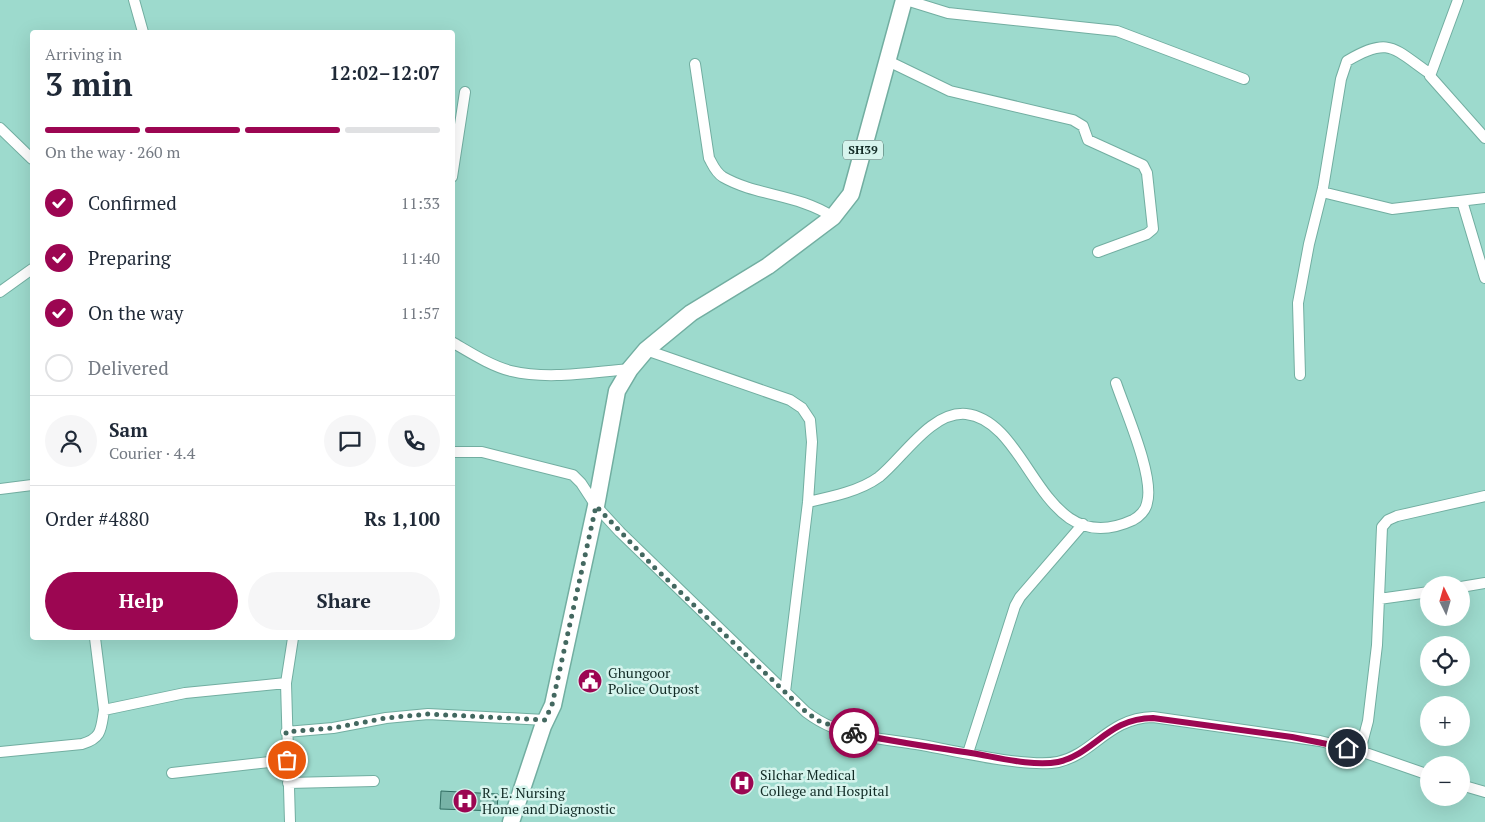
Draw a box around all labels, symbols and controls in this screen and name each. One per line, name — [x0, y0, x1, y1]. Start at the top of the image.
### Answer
text: Arriving in — [45, 43, 122, 65]
text: 12:02–12:07 — [329, 60, 440, 85]
text: 3 min — [45, 63, 133, 105]
road number: SH39 — [843, 140, 883, 160]
text: On the way · 260 m — [45, 141, 180, 163]
icon: check — [45, 189, 73, 217]
text: Confirmed — [88, 190, 177, 215]
text: 11:33 — [401, 192, 440, 214]
icon: check — [45, 244, 73, 272]
text: Preparing — [88, 245, 171, 270]
text: 11:40 — [401, 247, 440, 269]
icon: check — [45, 299, 73, 327]
text: On the way — [88, 300, 183, 325]
text: 11:57 — [401, 302, 440, 324]
text: Delivered — [88, 355, 169, 380]
button: person — [45, 415, 97, 467]
button: chat — [324, 415, 376, 467]
button: phone — [388, 415, 440, 467]
text: Sam — [109, 417, 148, 442]
text: Courier · 4.4 — [109, 442, 195, 464]
text: Order #4880 — [45, 506, 149, 531]
text: Rs 1,100 — [364, 506, 440, 531]
button: Help — [45, 572, 238, 630]
button: Share — [248, 572, 440, 630]
north arrow — [1420, 576, 1470, 626]
map controls — [1420, 576, 1470, 806]
button: locate — [1420, 636, 1470, 686]
place label: Ghungoor Police Outpost — [608, 663, 700, 698]
public building icon: Ghungoor Police Outpost — [577, 668, 603, 694]
button: + — [1420, 696, 1470, 746]
courier — [829, 708, 879, 758]
icon: bike — [840, 719, 868, 747]
pin — [1326, 727, 1368, 769]
icon: home — [1333, 734, 1361, 762]
pin — [266, 739, 308, 781]
icon: bag — [273, 746, 301, 774]
button: − — [1420, 756, 1470, 806]
place label: Silchar Medical College and Hospital — [760, 765, 889, 800]
hospital icon: Silchar Medical College and Hospital — [729, 770, 755, 796]
place label: R . E. Nursing Home and Diagnostic — [482, 783, 616, 818]
hospital icon: R . E. Nursing Home and Diagnostic — [452, 788, 478, 814]

